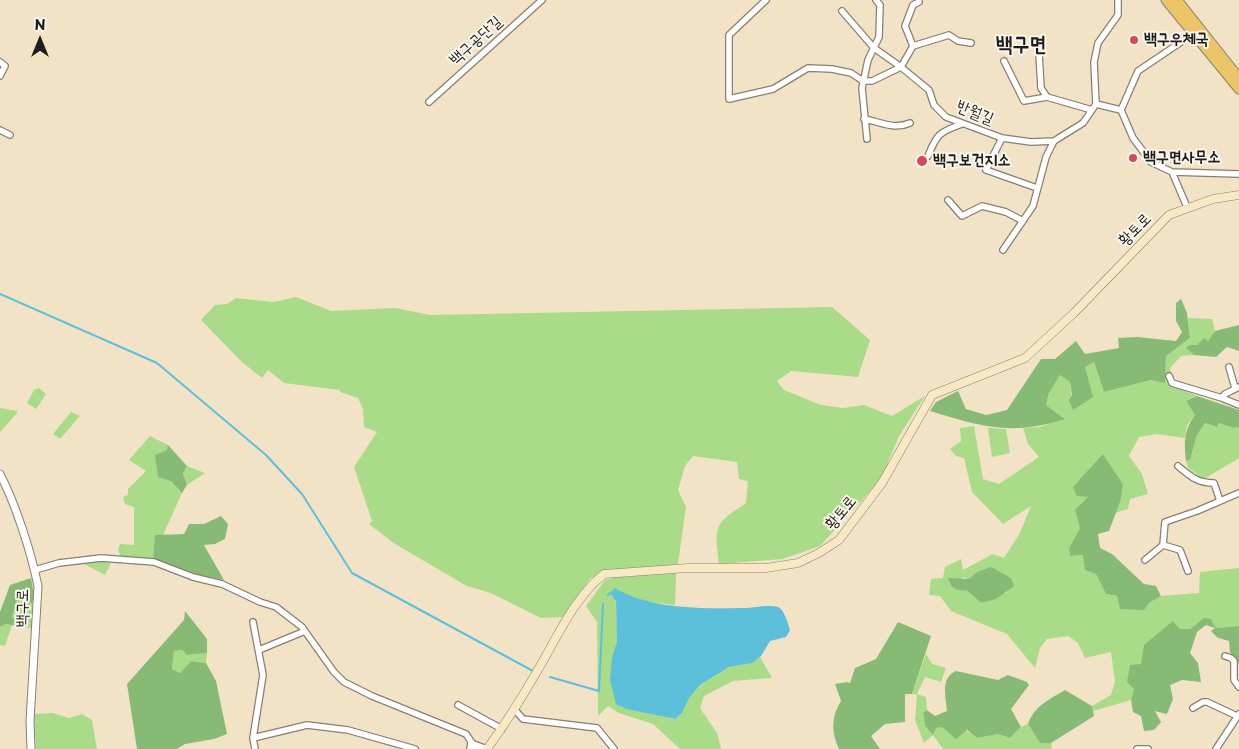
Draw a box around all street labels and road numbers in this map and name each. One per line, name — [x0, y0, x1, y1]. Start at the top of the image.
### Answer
street label: 백구공단길 — [446, 12, 506, 70]
street label: 반월길 — [953, 97, 997, 129]
street label: 황토로 — [1115, 210, 1155, 250]
street label: 황토로 — [821, 492, 861, 534]
street label: 백구로 — [13, 589, 33, 627]

